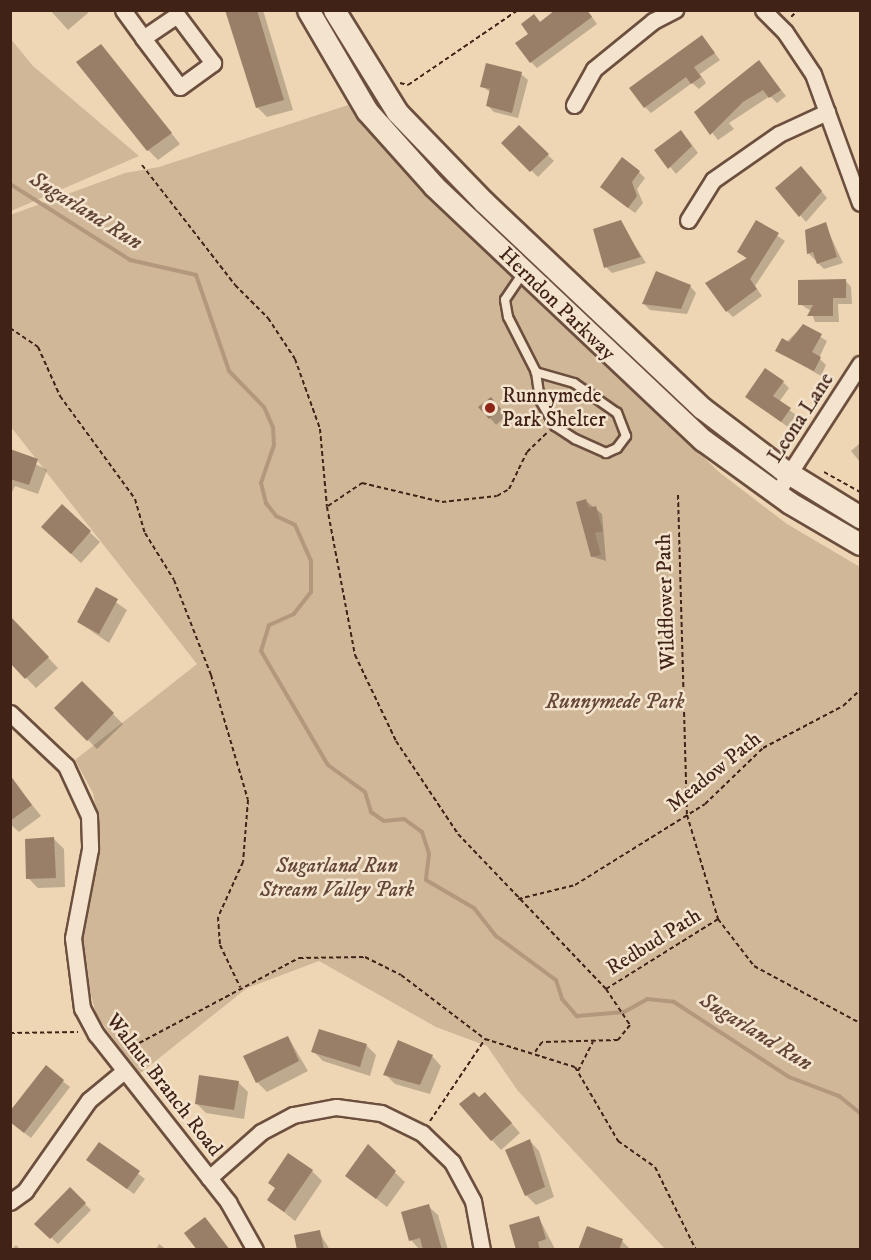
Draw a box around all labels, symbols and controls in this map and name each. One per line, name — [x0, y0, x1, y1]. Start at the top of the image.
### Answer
water label: Sugarland Run — [25, 166, 147, 256]
street label: Herndon Parkway — [493, 242, 621, 366]
street label: Leona Lane — [763, 368, 839, 468]
place label: Runnymede Park Shelter — [502, 383, 606, 433]
marker: Runnymede Park Shelter — [483, 401, 497, 415]
street label: Wildflower Path — [651, 533, 681, 671]
park label: Runnymede Park — [546, 689, 684, 715]
street label: Meadow Path — [662, 726, 766, 818]
park label: Sugarland Run Stream Valley Park — [260, 853, 414, 903]
street label: Redbud Path — [602, 903, 706, 981]
water label: Sugarland Run — [695, 987, 817, 1077]
street label: Walnut Branch Road — [100, 1009, 228, 1161]

